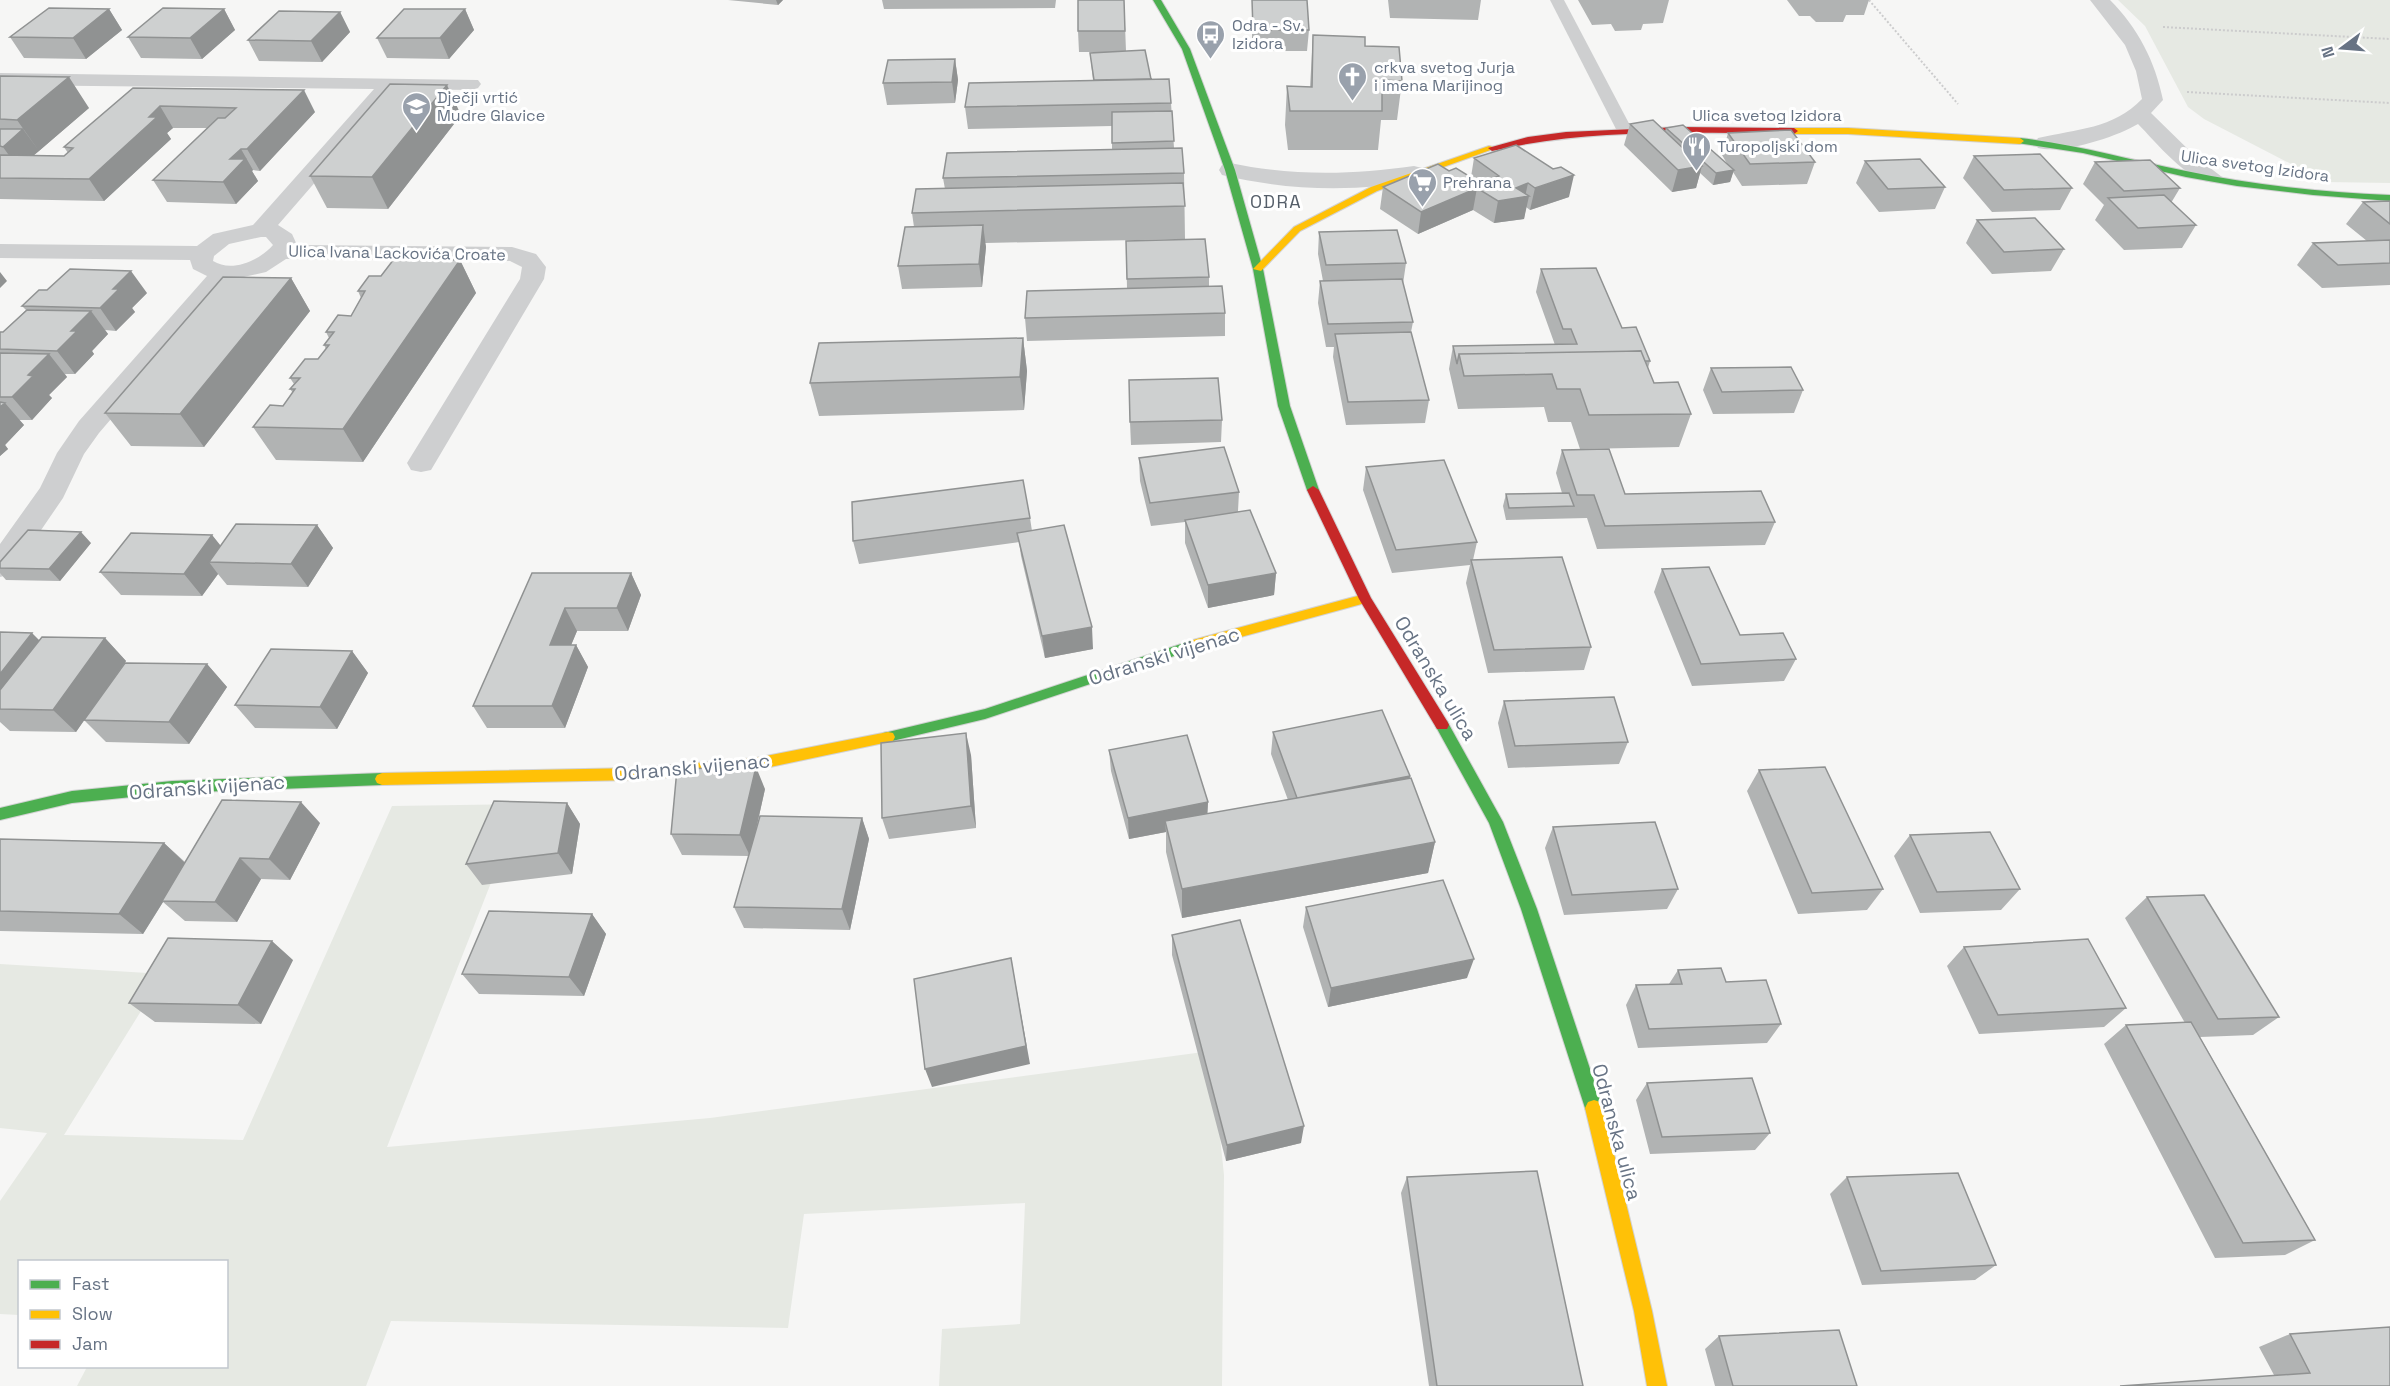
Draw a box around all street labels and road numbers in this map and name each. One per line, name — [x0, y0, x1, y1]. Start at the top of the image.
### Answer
street label: Ulica svetog Izidora — [1692, 105, 1842, 126]
street label: Ulica svetog Izidora — [2179, 145, 2331, 187]
street label: Ulica Ivana Lackovića Croate — [288, 241, 506, 265]
street label: Odranska ulica — [1389, 611, 1483, 745]
street label: Odranski vijenac — [1085, 621, 1243, 691]
street label: Odranski vijenac — [613, 747, 771, 787]
street label: Odranski vijenac — [128, 769, 286, 805]
street label: Odranska ulica — [1586, 1061, 1648, 1203]

